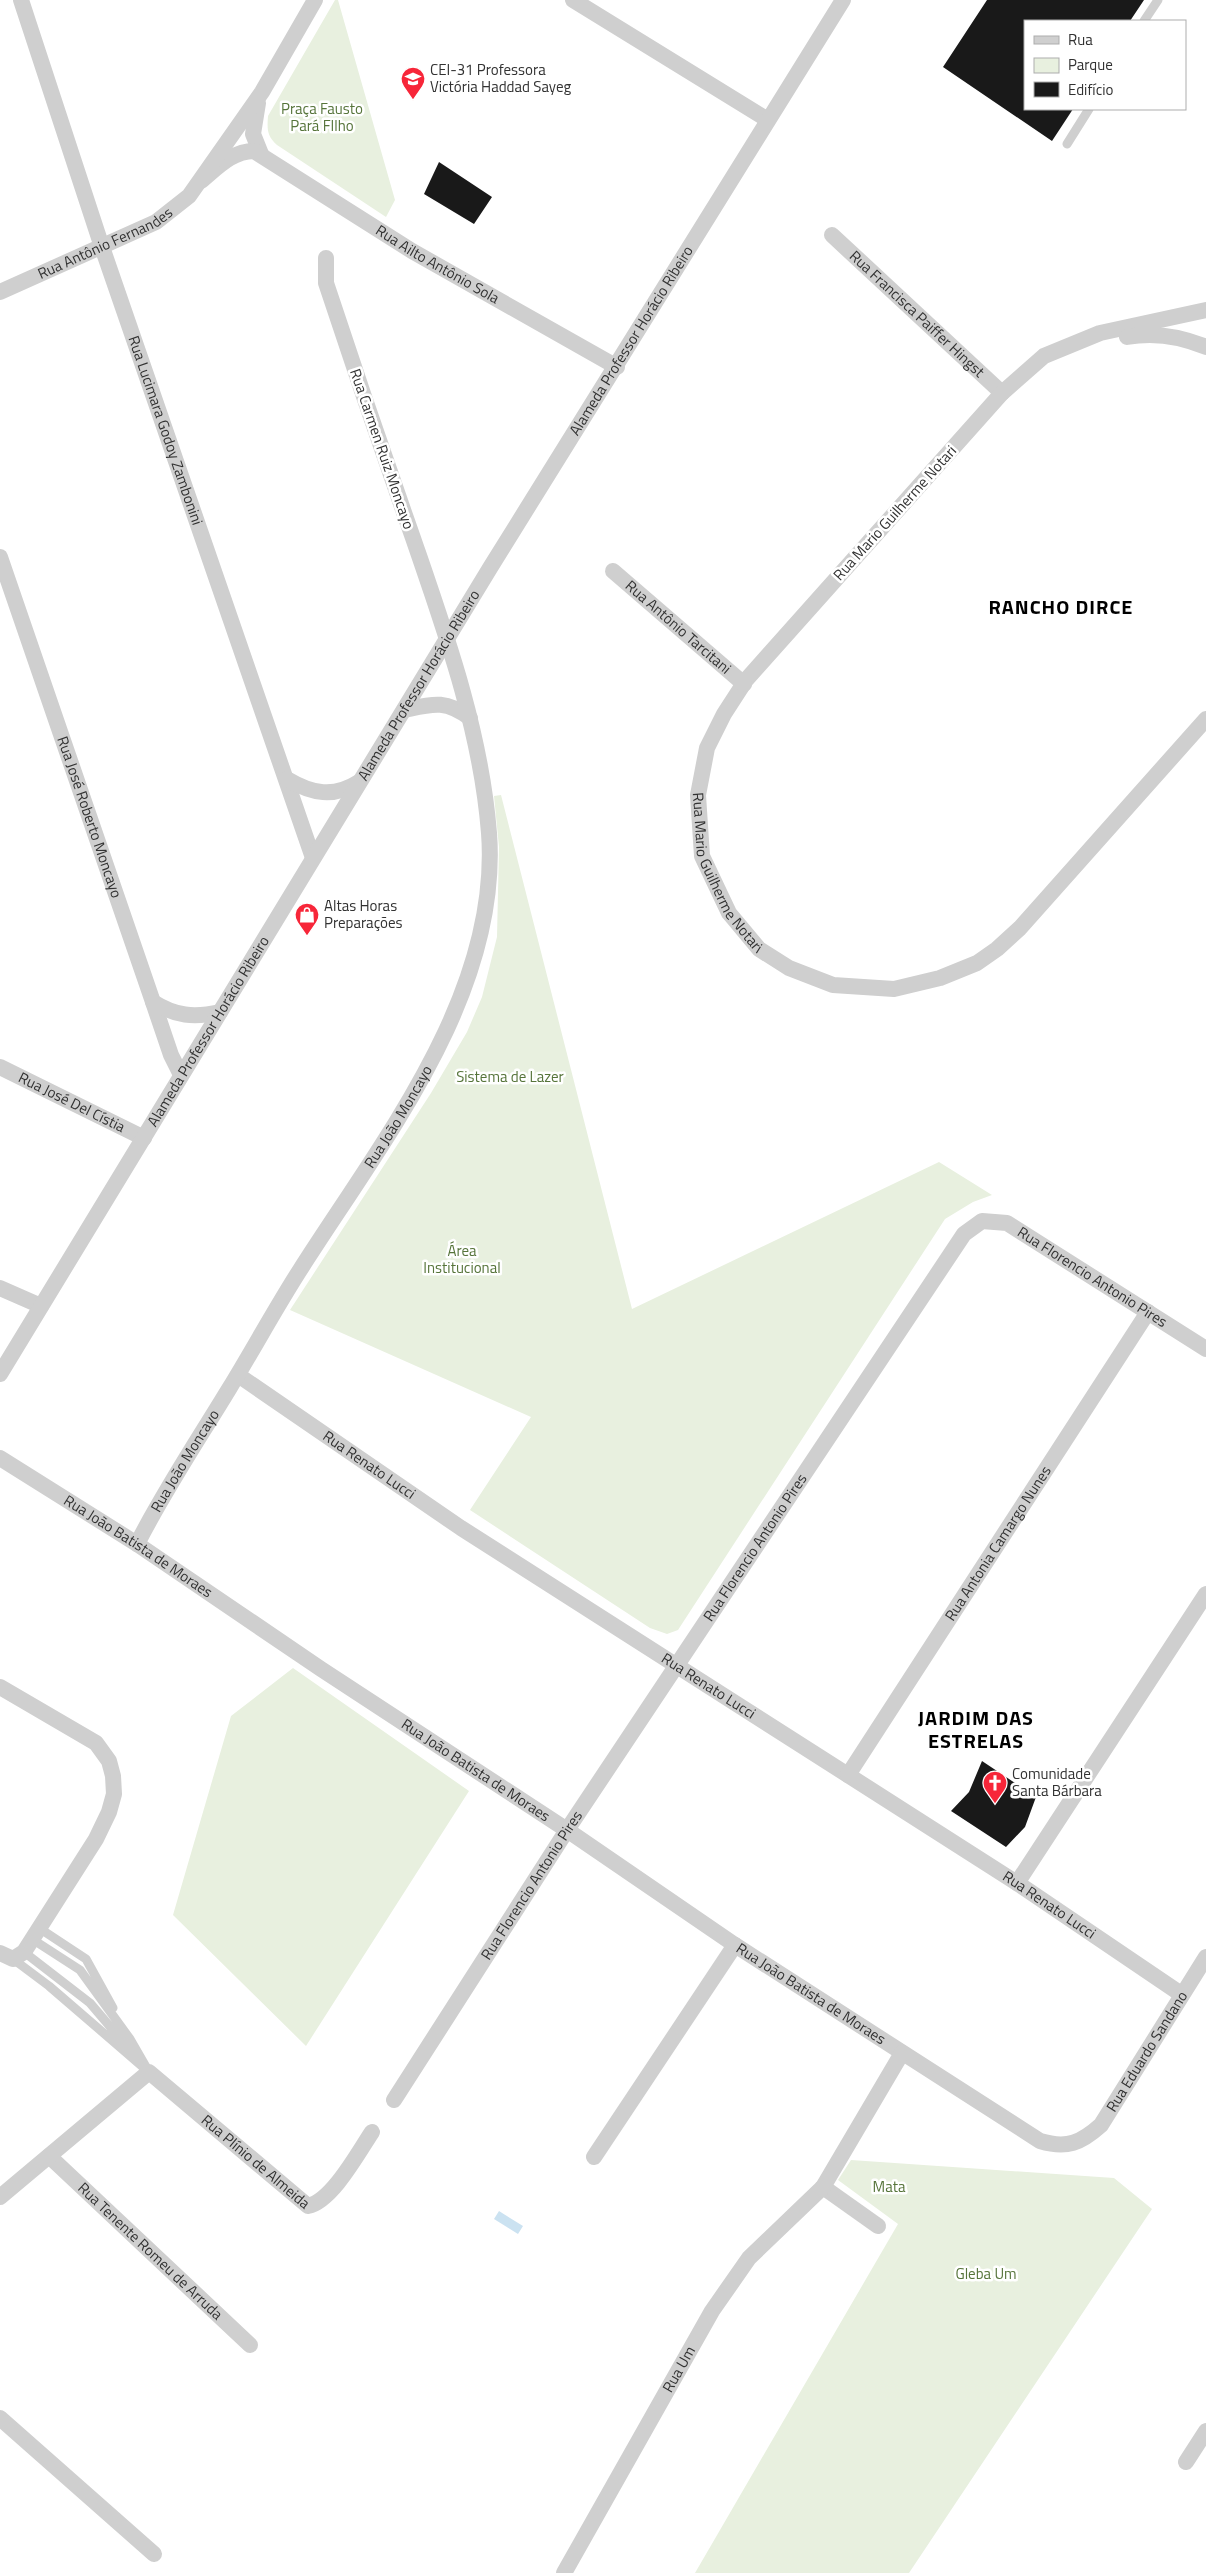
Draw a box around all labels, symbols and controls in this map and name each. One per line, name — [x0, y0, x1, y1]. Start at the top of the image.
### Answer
legend — [1024, 20, 1186, 110]
text: Rua — [1068, 28, 1093, 51]
text: Parque — [1068, 53, 1113, 76]
place label: CEI-31 Professora Victória Haddad Sayeg — [430, 58, 572, 98]
school or university icon: CEI-31 Professora Victória Haddad Sayeg — [400, 66, 426, 100]
text: Edifício — [1068, 78, 1113, 101]
park label: Praça Fausto Pará FIlho — [281, 97, 363, 137]
street label: Rua Antônio Fernandes — [34, 201, 177, 285]
street label: Rua Ailto Antônio Sola — [371, 219, 504, 309]
street label: Alameda Professor Horácio Ribeiro — [563, 241, 699, 440]
street label: Rua Francisca Paiffer Hingst — [844, 245, 991, 383]
street label: Rua Lucimara Godoy Zambonini — [122, 332, 209, 528]
street label: Rua Carmen Ruiz Moncayo — [344, 365, 421, 532]
street label: Rua Mario Guilherme Notari — [827, 440, 962, 585]
street label: Rua Antônio Tarcitani — [620, 574, 737, 679]
street label: Alameda Professor Horácio Ribeiro — [351, 585, 485, 785]
district label: RANCHO DIRCE — [989, 591, 1133, 622]
street label: Rua José Roberto Moncayo — [51, 733, 128, 901]
street label: Rua Mario Guilherme Notari — [687, 792, 767, 959]
place label: Altas Horas Preparações — [324, 894, 403, 934]
shop icon: Altas Horas Preparações — [294, 902, 320, 936]
street label: Alameda Professor Horácio Ribeiro — [141, 931, 275, 1131]
street label: Rua João Moncayo — [358, 1061, 438, 1173]
park label: Sistema de Lazer — [456, 1065, 564, 1088]
street label: Rua José Del Cístia — [15, 1066, 130, 1138]
street label: Rua Florencio Antonio Pires — [1013, 1220, 1172, 1333]
park label: Área Institucional — [423, 1239, 501, 1279]
street label: Rua João Moncayo — [144, 1405, 225, 1516]
street label: Rua Renato Lucci — [318, 1424, 420, 1505]
street label: Rua Antonia Camargo Nunes — [939, 1461, 1057, 1625]
street label: Rua Florencio Antonio Pires — [697, 1469, 812, 1626]
street label: Rua João Batista de Moraes — [59, 1489, 218, 1603]
street label: Rua Renato Lucci — [657, 1647, 760, 1724]
district label: JARDIM DAS ESTRELAS — [918, 1702, 1034, 1756]
street label: Rua João Batista de Moraes — [397, 1713, 555, 1827]
place label: Comunidade Santa Bárbara — [1012, 1762, 1102, 1802]
church icon: Comunidade Santa Bárbara — [982, 1770, 1008, 1804]
street label: Rua Florencio Antonio Pires — [475, 1806, 588, 1964]
street label: Rua Renato Lucci — [998, 1865, 1101, 1944]
street label: Rua João Batista de Moraes — [732, 1937, 891, 2050]
street label: Rua Eduardo Sandano — [1100, 1986, 1193, 2116]
street label: Rua Plínio de Almeida — [196, 2109, 316, 2215]
park label: Mata — [873, 2175, 906, 2198]
street label: Rua Tenente Romeu de Arruda — [73, 2177, 229, 2325]
park label: Gleba Um — [955, 2262, 1017, 2285]
street label: Rua Um — [656, 2341, 701, 2397]

